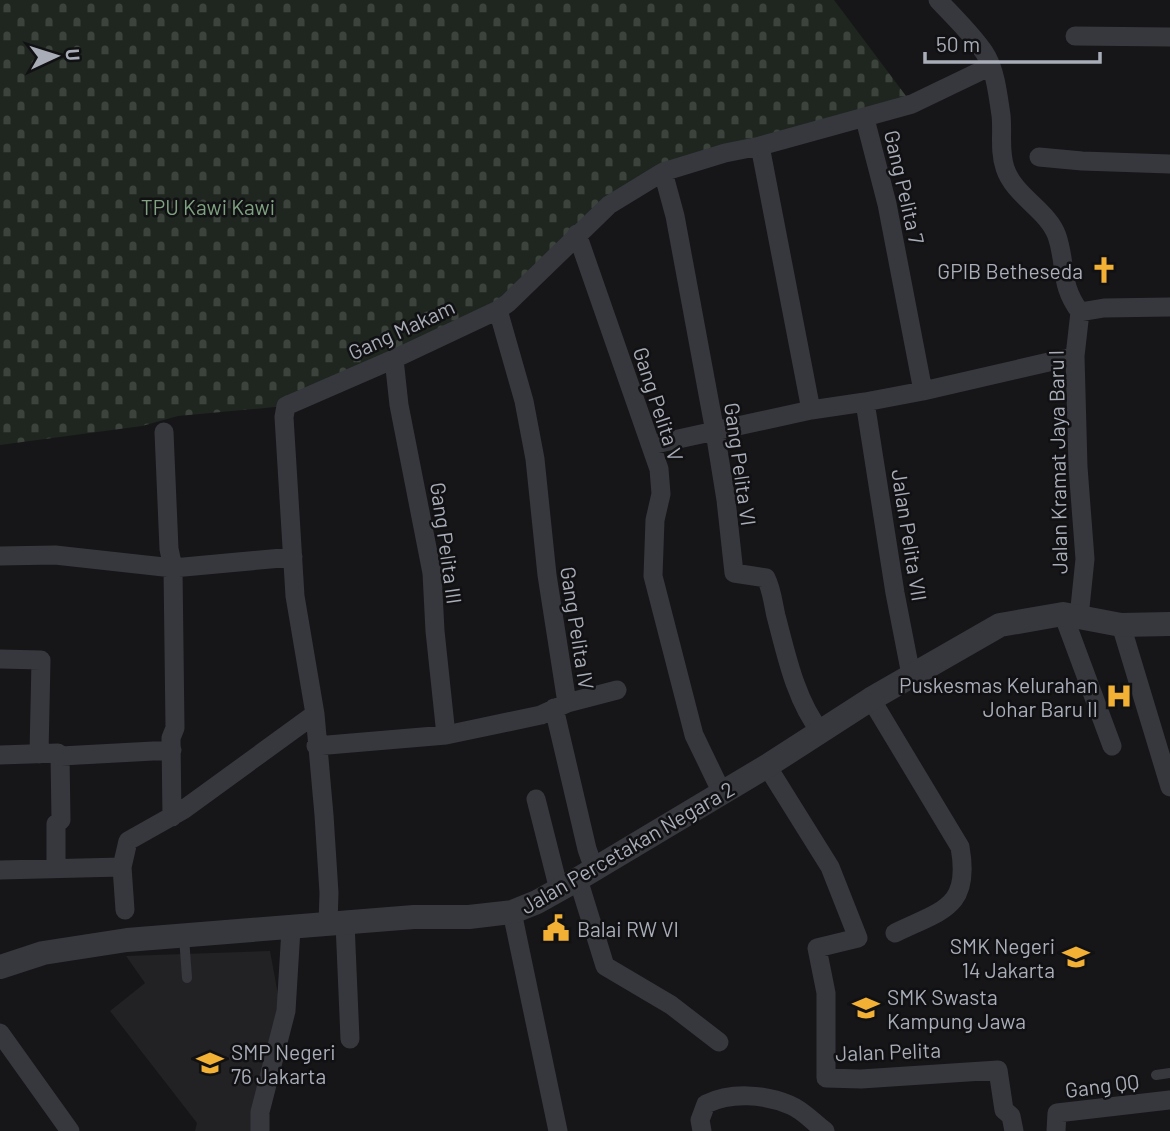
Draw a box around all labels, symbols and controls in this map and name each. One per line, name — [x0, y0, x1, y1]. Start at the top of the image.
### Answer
north arrow — [21, 21, 91, 91]
scale bar — [925, 21, 1100, 65]
text: 50 m — [936, 31, 980, 56]
text: U — [62, 48, 85, 62]
street label: Gang Pelita 7 — [880, 128, 930, 246]
park label: TPU Kawi Kawi — [141, 194, 275, 219]
church icon: GPIB Betheseda — [1089, 255, 1119, 285]
place label: GPIB Betheseda — [937, 258, 1083, 283]
street label: Gang Makam — [344, 293, 458, 365]
street label: Gang Pelita V — [629, 344, 689, 464]
street label: Jalan Kramat Jaya Baru I — [1043, 350, 1071, 574]
street label: Gang Pelita VI — [720, 401, 762, 527]
street label: Jalan Pelita VII — [887, 467, 933, 603]
street label: Gang Pelita III — [426, 481, 468, 605]
street label: Gang Pelita IV — [556, 565, 600, 691]
place label: Puskesmas Kelurahan Johar Baru II — [899, 672, 1098, 721]
hospital icon: Puskesmas Kelurahan Johar Baru II — [1104, 681, 1134, 711]
street label: Jalan Percetakan Negara 2 — [516, 775, 738, 919]
public building icon: Balai RW VI — [541, 913, 571, 943]
place label: Balai RW VI — [577, 916, 679, 941]
place label: SMK Negeri 14 Jakarta — [950, 933, 1055, 982]
school or university icon: SMK Negeri 14 Jakarta — [1061, 942, 1091, 972]
place label: SMK Swasta Kampung Jawa — [887, 984, 1026, 1033]
school or university icon: SMK Swasta Kampung Jawa — [851, 993, 881, 1023]
street label: Jalan Pelita — [835, 1037, 941, 1065]
place label: SMP Negeri 76 Jakarta — [231, 1039, 336, 1088]
school or university icon: SMP Negeri 76 Jakarta — [195, 1048, 225, 1078]
street label: Gang QQ — [1064, 1068, 1140, 1102]

